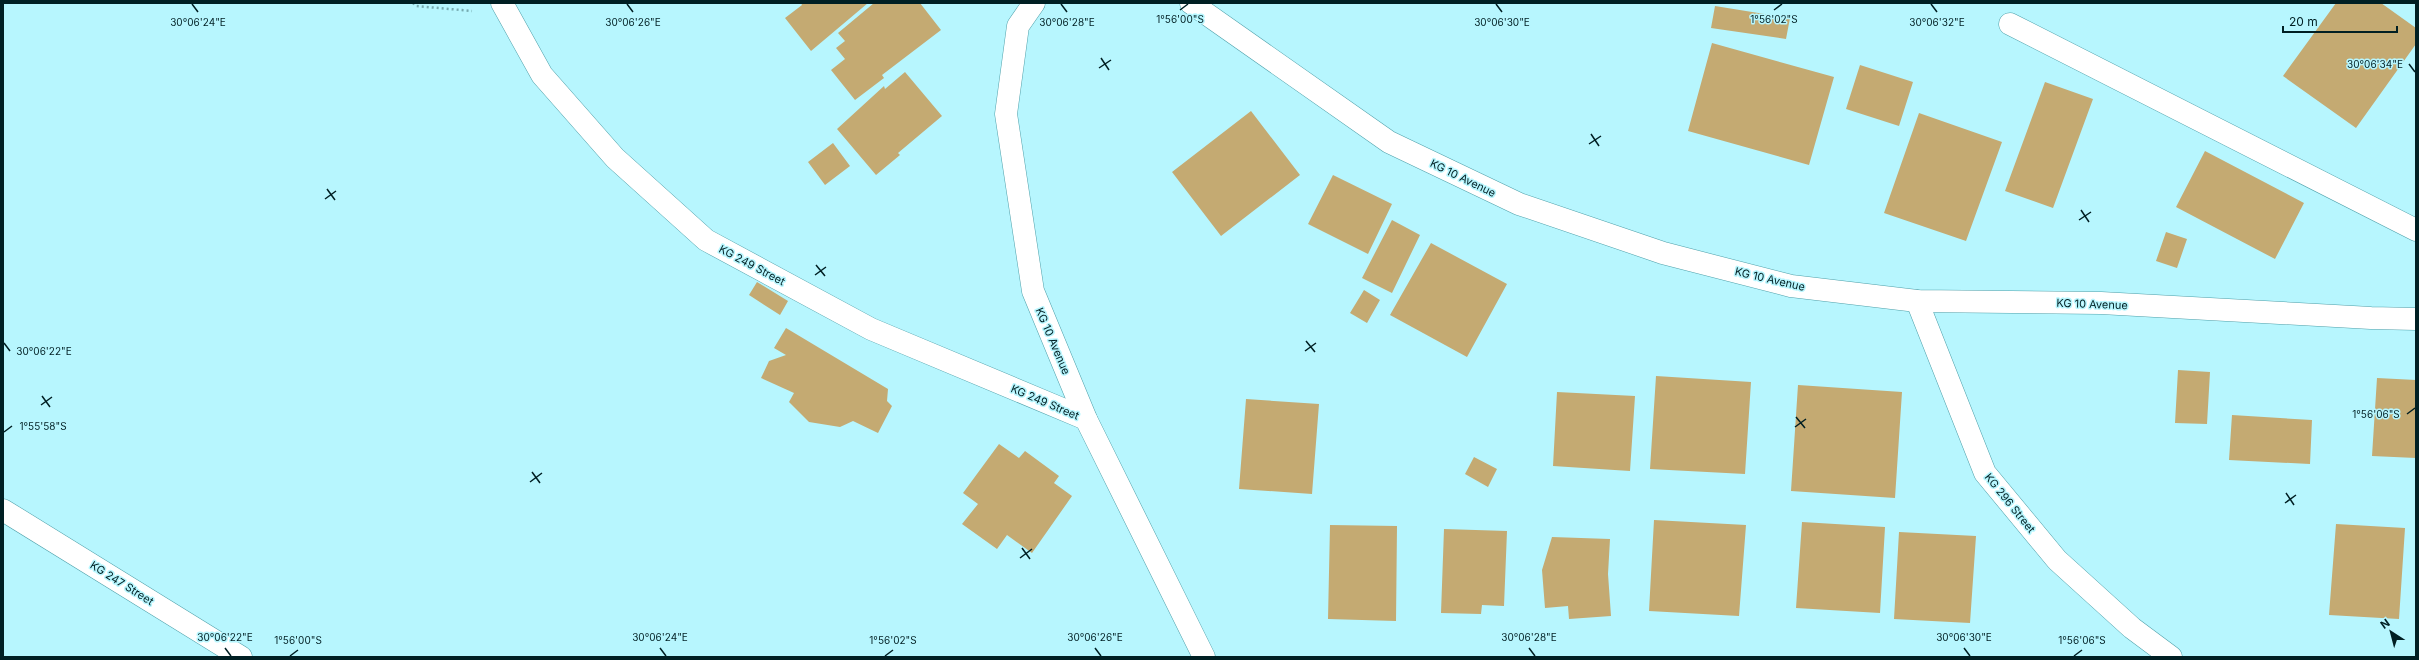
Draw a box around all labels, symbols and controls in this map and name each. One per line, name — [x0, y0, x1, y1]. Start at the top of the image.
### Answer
scale bar — [2283, 8, 2397, 34]
text: 1°56'00"S — [1156, 13, 1204, 25]
text: 1°56'02"S — [1750, 13, 1798, 25]
text: 20 m — [2289, 14, 2318, 29]
text: 30°06'24"E — [170, 16, 226, 28]
text: 30°06'26"E — [605, 16, 661, 28]
text: 30°06'28"E — [1039, 16, 1095, 28]
text: 30°06'30"E — [1474, 16, 1530, 28]
text: 30°06'32"E — [1909, 16, 1965, 28]
text: 30°06'34"E — [2347, 58, 2403, 70]
street label: KG 10 Avenue — [1428, 156, 1498, 200]
street label: KG 249 Street — [717, 242, 788, 288]
street label: KG 10 Avenue — [1734, 264, 1806, 294]
street label: KG 10 Avenue — [2056, 296, 2128, 312]
street label: KG 10 Avenue — [1033, 305, 1073, 377]
text: 30°06'22"E — [16, 345, 72, 357]
street label: KG 249 Street — [1009, 381, 1082, 423]
text: 1°56'06"S — [2352, 408, 2400, 420]
text: 1°55'58"S — [19, 420, 67, 432]
street label: KG 296 Street — [1982, 470, 2039, 536]
street label: KG 247 Street — [88, 558, 157, 608]
north arrow — [2371, 612, 2411, 652]
text: N — [2378, 616, 2393, 632]
text: 30°06'22"E — [197, 631, 253, 643]
text: 30°06'24"E — [632, 631, 688, 643]
text: 30°06'26"E — [1067, 631, 1123, 643]
text: 30°06'28"E — [1501, 631, 1557, 643]
text: 30°06'30"E — [1936, 631, 1992, 643]
text: 1°56'00"S — [274, 634, 322, 646]
text: 1°56'02"S — [869, 634, 917, 646]
text: 1°56'06"S — [2058, 634, 2106, 646]

